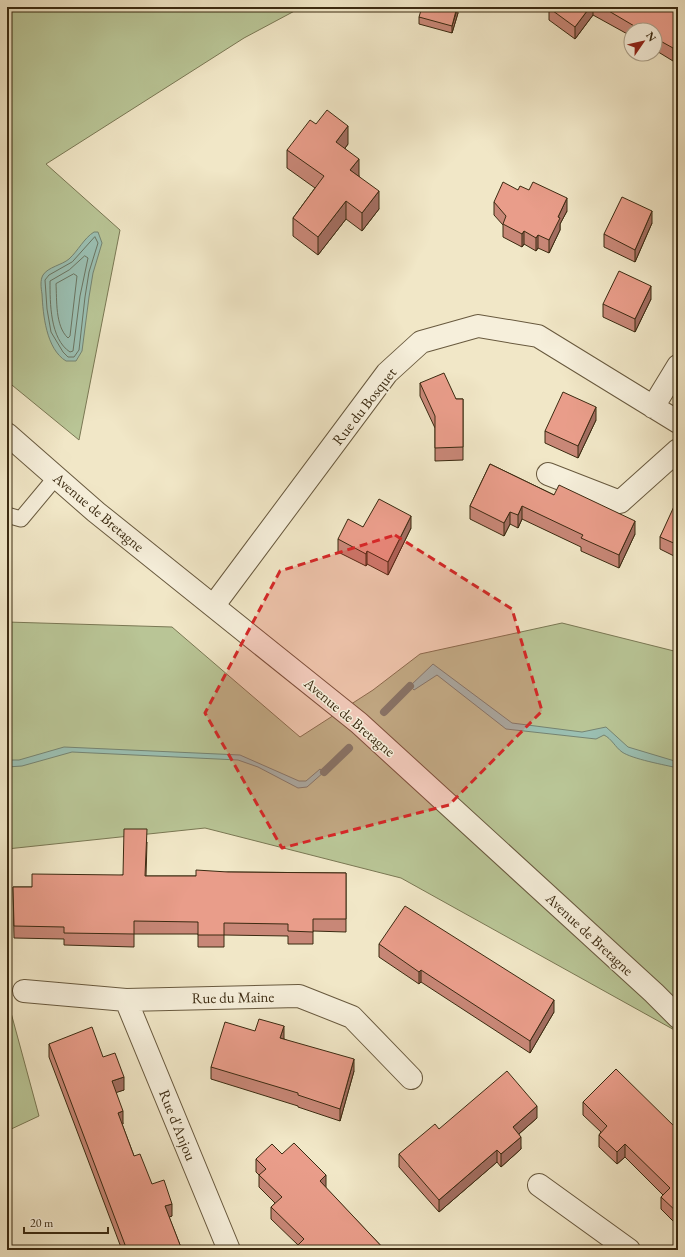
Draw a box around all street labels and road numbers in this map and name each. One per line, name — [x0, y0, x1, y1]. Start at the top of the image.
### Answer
street label: Rue du Bosquet — [328, 363, 400, 449]
street label: Avenue de Bretagne — [49, 468, 149, 556]
street label: Avenue de Bretagne — [300, 673, 400, 761]
street label: Avenue de Bretagne — [541, 888, 638, 980]
street label: Rue du Maine — [192, 987, 275, 1007]
street label: Rue d'Anjou — [155, 1087, 201, 1163]

